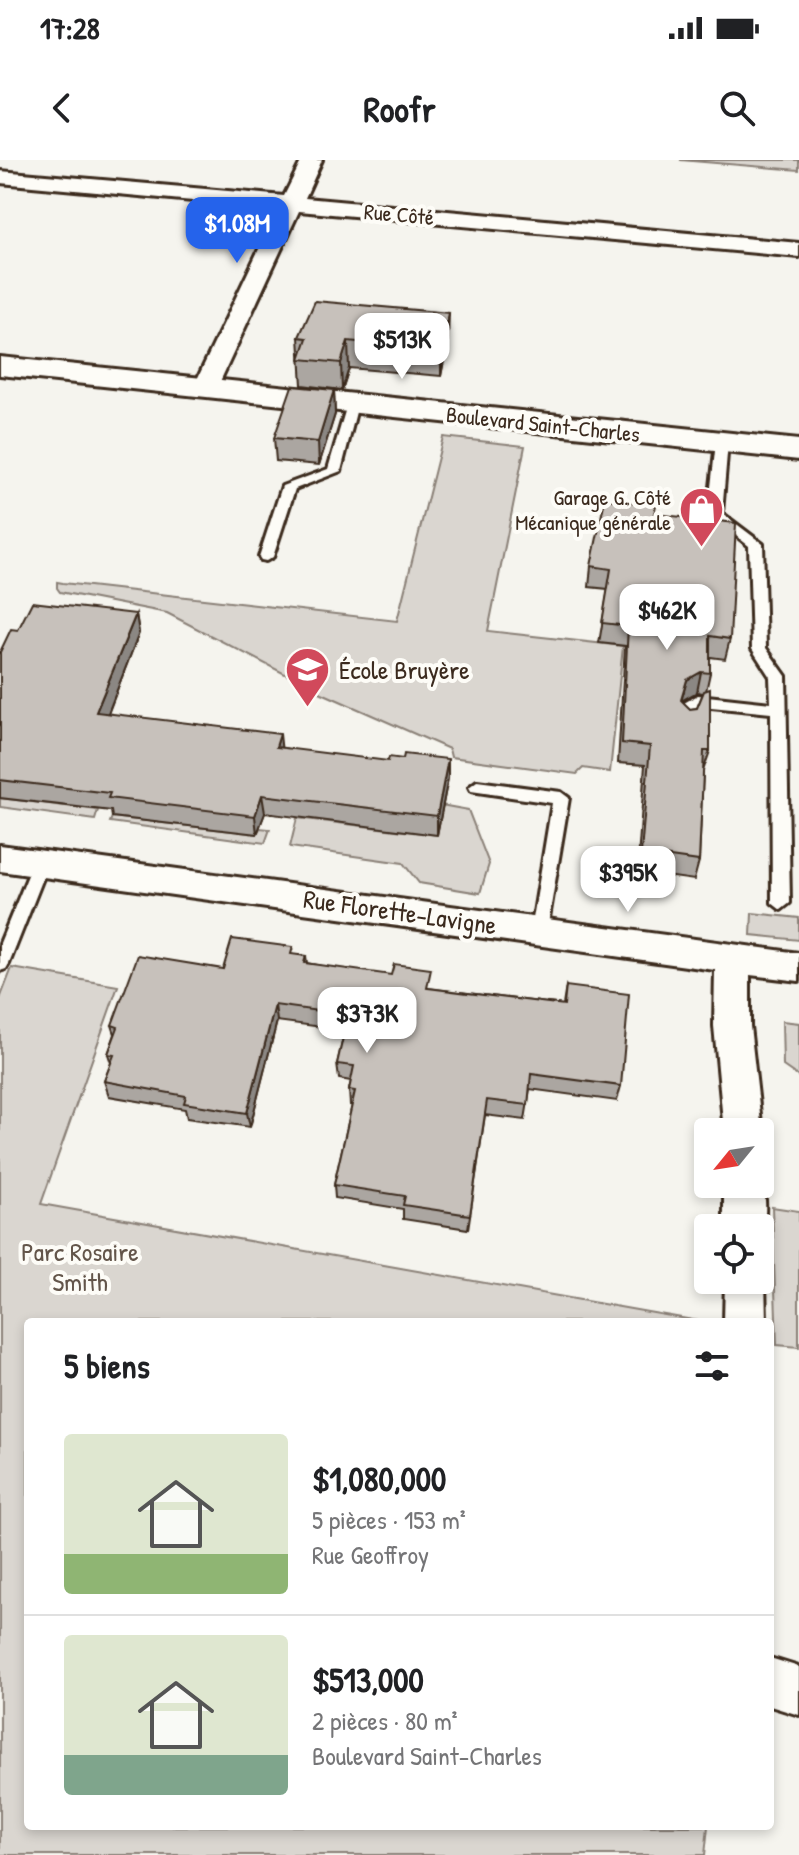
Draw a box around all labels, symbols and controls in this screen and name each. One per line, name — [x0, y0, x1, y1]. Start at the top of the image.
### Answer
text: 17:28 — [40, 8, 100, 48]
text: Roofr — [363, 84, 436, 133]
icon: back — [40, 86, 84, 130]
icon: search — [715, 86, 759, 130]
street label: Rue Côté — [363, 196, 435, 232]
pin: $1.08M — [172, 197, 302, 265]
text: $1.08M — [204, 205, 270, 240]
pin: $513K — [346, 313, 458, 381]
text: $513K — [373, 321, 431, 356]
street label: Boulevard Saint-Charles — [445, 399, 641, 449]
place label: Garage G. Côté Mécanique générale — [515, 482, 671, 537]
shop icon: Garage G. Côté Mécanique générale — [678, 486, 726, 549]
pin: $462K — [611, 584, 723, 652]
text: $462K — [637, 592, 697, 627]
school or university icon: École Bruyère — [284, 646, 332, 709]
place label: École Bruyère — [339, 652, 470, 687]
pin: $395K — [572, 846, 684, 914]
text: $395K — [599, 854, 657, 889]
street label: Rue Florette-Lavigne — [301, 881, 499, 942]
pin: $373K — [311, 987, 423, 1055]
text: $373K — [336, 995, 398, 1030]
north arrow — [694, 1118, 774, 1198]
map controls — [694, 1118, 774, 1294]
button: locate — [694, 1214, 774, 1294]
park label: Parc Rosaire Smith — [21, 1234, 139, 1299]
text: 5 biens — [64, 1343, 150, 1389]
icon: filters — [690, 1344, 734, 1388]
text: $1,080,000 — [312, 1456, 446, 1502]
icon: home — [128, 1466, 224, 1562]
text: 5 pièces · 153 m² — [312, 1502, 466, 1537]
text: Rue Geoffroy — [312, 1537, 429, 1572]
text: $513,000 — [312, 1657, 424, 1703]
icon: home — [128, 1667, 224, 1763]
text: 2 pièces · 80 m² — [312, 1703, 458, 1738]
text: Boulevard Saint-Charles — [312, 1738, 542, 1773]

